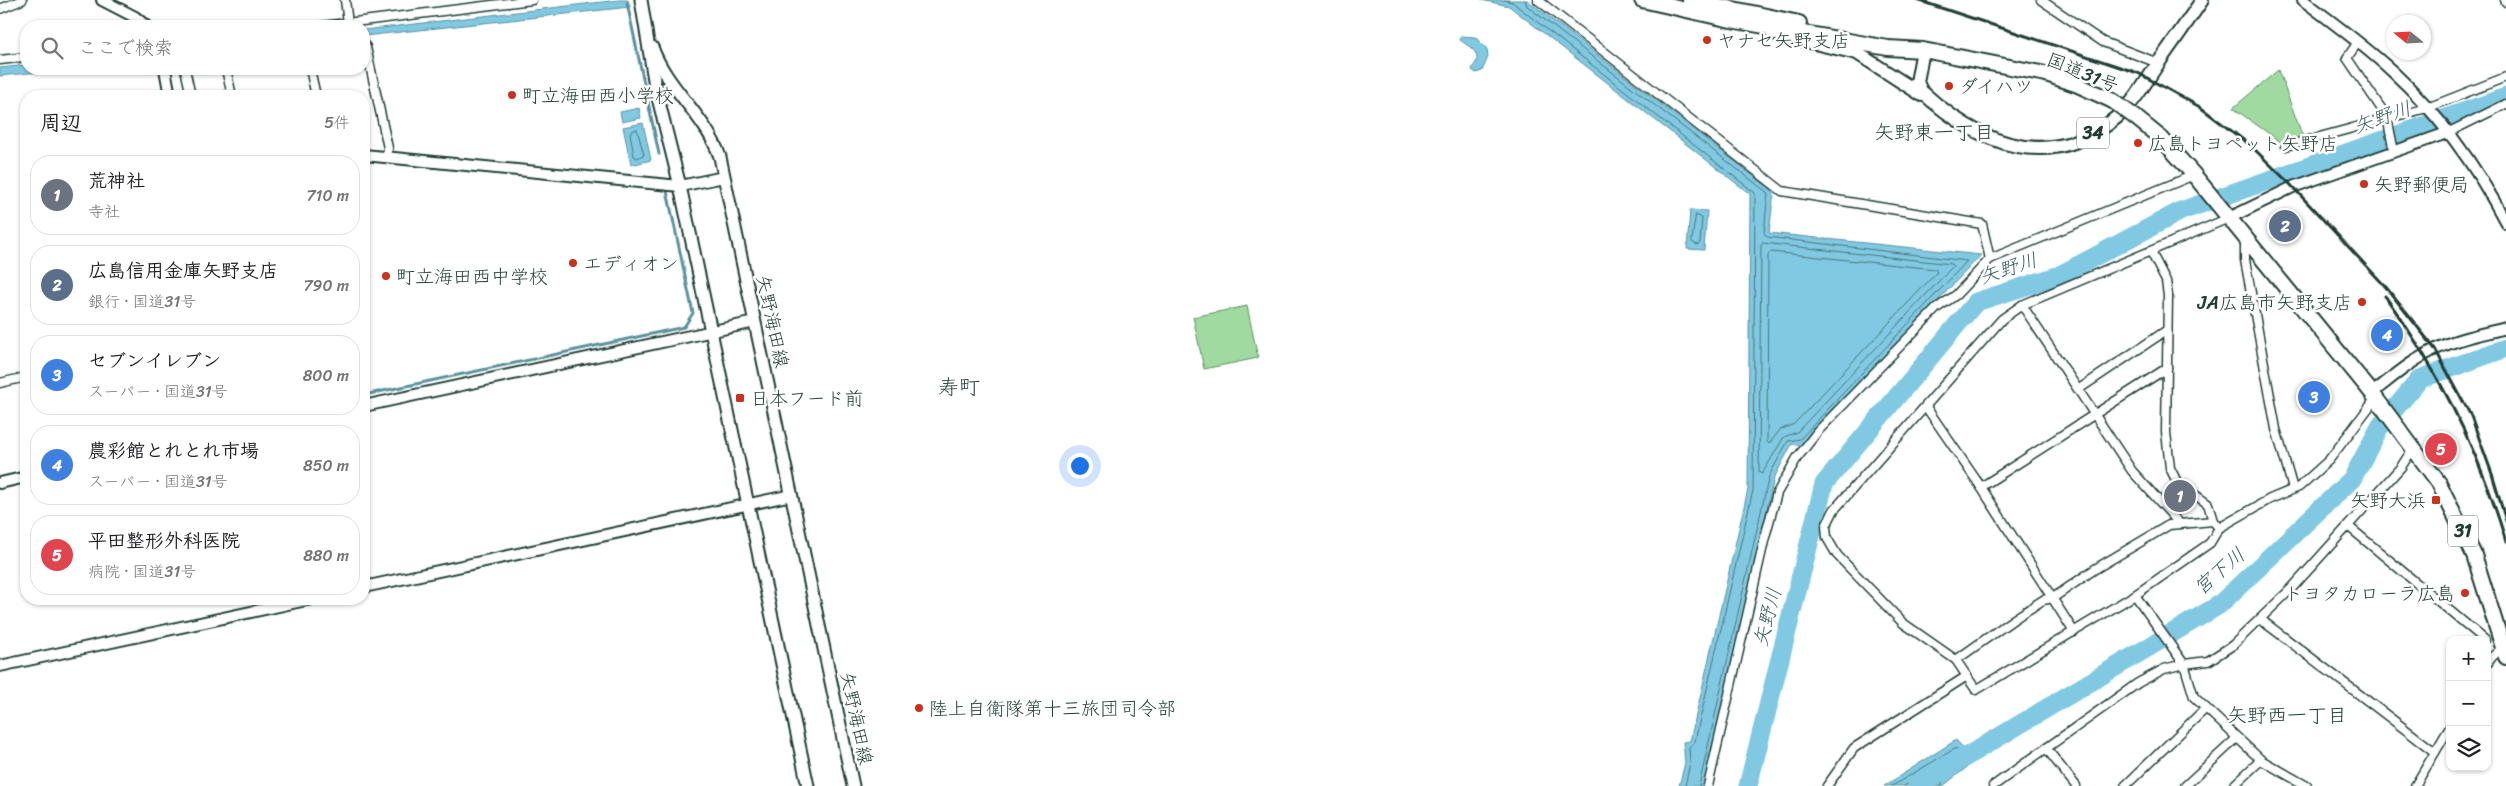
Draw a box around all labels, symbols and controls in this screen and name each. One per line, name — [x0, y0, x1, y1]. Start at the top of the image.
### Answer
north arrow — [2386, 15, 2431, 60]
search box — [20, 20, 370, 75]
place label: ヤナセ矢野支店 — [1717, 24, 1850, 57]
text: ここで検索 — [78, 31, 173, 64]
icon: search — [38, 34, 66, 62]
marker: ヤナセ矢野支店 — [1701, 34, 1713, 46]
street label: 国道31号 — [2042, 43, 2124, 102]
place label: ダイハツ — [1959, 70, 2033, 103]
place label: 町立海田西小学校 — [522, 79, 674, 112]
marker: ダイハツ — [1943, 80, 1955, 92]
marker: 町立海田西小学校 — [506, 89, 518, 101]
water label: 矢野川 — [2348, 91, 2416, 144]
text: 周辺 — [40, 104, 82, 142]
text: 5件 — [324, 108, 350, 137]
district label: 矢野東一丁目 — [1874, 115, 1994, 150]
road number: 34 — [2077, 118, 2109, 148]
place label: 広島トヨペット矢野店 — [2148, 127, 2338, 160]
marker: 広島トヨペット矢野店 — [2132, 137, 2144, 149]
text: 荒神社 — [88, 164, 145, 197]
place label: 矢野郵便局 — [2374, 168, 2469, 201]
marker: 矢野郵便局 — [2358, 178, 2370, 190]
text: 1 — [54, 181, 60, 210]
text: 710 m — [306, 181, 349, 210]
text: 寺社 — [88, 197, 120, 226]
pin: 2 — [2269, 207, 2301, 245]
water label: 矢野川 — [1974, 243, 2042, 294]
place label: エディオン — [583, 247, 679, 280]
text: 広島信用金庫矢野支店 — [88, 254, 278, 287]
marker: エディオン — [567, 257, 579, 269]
place label: 町立海田西中学校 — [396, 260, 548, 293]
marker: 町立海田西中学校 — [380, 270, 392, 282]
text: 2 — [52, 271, 62, 300]
text: 790 m — [303, 271, 349, 300]
street label: 矢野海田線 — [746, 271, 799, 371]
place label: JA広島市矢野支店 — [2197, 286, 2352, 319]
text: 銀行 · 国道31号 — [88, 287, 196, 316]
marker: JA広島市矢野支店 — [2356, 296, 2368, 308]
pin: 4 — [2371, 316, 2403, 354]
text: セブンイレブン — [88, 344, 221, 377]
text: 3 — [53, 361, 61, 390]
text: 800 m — [303, 361, 349, 390]
district label: 寿町 — [938, 368, 980, 406]
text: スーパー · 国道31号 — [88, 377, 228, 406]
pin: 3 — [2298, 378, 2330, 416]
place label: 日本フード前 — [750, 382, 864, 415]
marker: 日本フード前 — [734, 392, 746, 404]
pin: 5 — [2425, 430, 2457, 468]
text: 農彩館とれとれ市場 — [88, 434, 259, 467]
text: 4 — [52, 451, 62, 480]
text: 850 m — [303, 451, 349, 480]
your location — [1067, 453, 1093, 479]
text: スーパー · 国道31号 — [88, 467, 228, 496]
pin: 1 — [2164, 477, 2196, 515]
place label: 矢野大浜 — [2350, 484, 2426, 517]
marker: 矢野大浜 — [2430, 494, 2442, 506]
road number: 31 — [2448, 516, 2478, 546]
text: 平田整形外科医院 — [88, 524, 240, 557]
water label: 宮下川 — [2185, 538, 2253, 604]
text: 5 — [52, 541, 62, 570]
text: 880 m — [303, 541, 349, 570]
text: 病院 · 国道31号 — [88, 557, 196, 586]
place label: トヨタカローラ広島 — [2284, 577, 2455, 610]
water label: 矢野川 — [1743, 584, 1792, 650]
marker: トヨタカローラ広島 — [2459, 587, 2471, 599]
map controls — [2446, 636, 2491, 771]
button: + — [2446, 636, 2491, 681]
street label: 矢野海田線 — [830, 668, 883, 768]
button: − — [2446, 681, 2491, 726]
place label: 陸上自衛隊第十三旅団司令部 — [929, 692, 1176, 725]
district label: 矢野西一丁目 — [2227, 698, 2347, 733]
marker: 陸上自衛隊第十三旅団司令部 — [913, 702, 925, 714]
button: layers — [2446, 726, 2491, 771]

